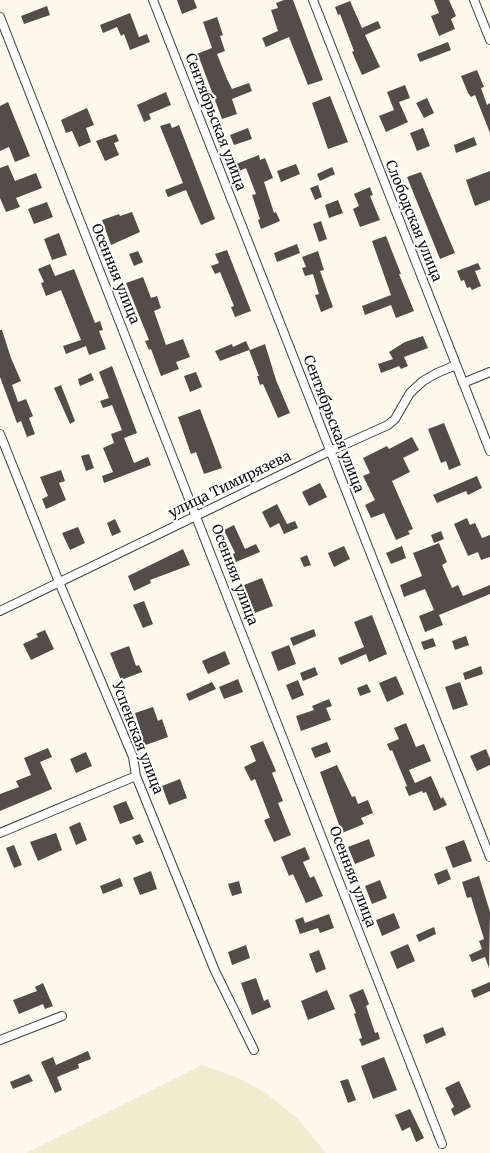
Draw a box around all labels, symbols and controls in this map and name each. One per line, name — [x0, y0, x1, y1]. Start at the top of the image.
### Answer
street label: Сентябрьская улица — [181, 51, 249, 193]
street label: Слободская улица — [381, 158, 445, 284]
street label: Осенняя улица — [87, 221, 143, 327]
street label: Сентябрьская улица — [299, 353, 367, 495]
street label: улица Тимирязева — [166, 448, 294, 522]
street label: Осенняя улица — [207, 522, 261, 628]
street label: Успенская улица — [108, 679, 166, 797]
street label: Осенняя улица — [325, 824, 379, 930]

